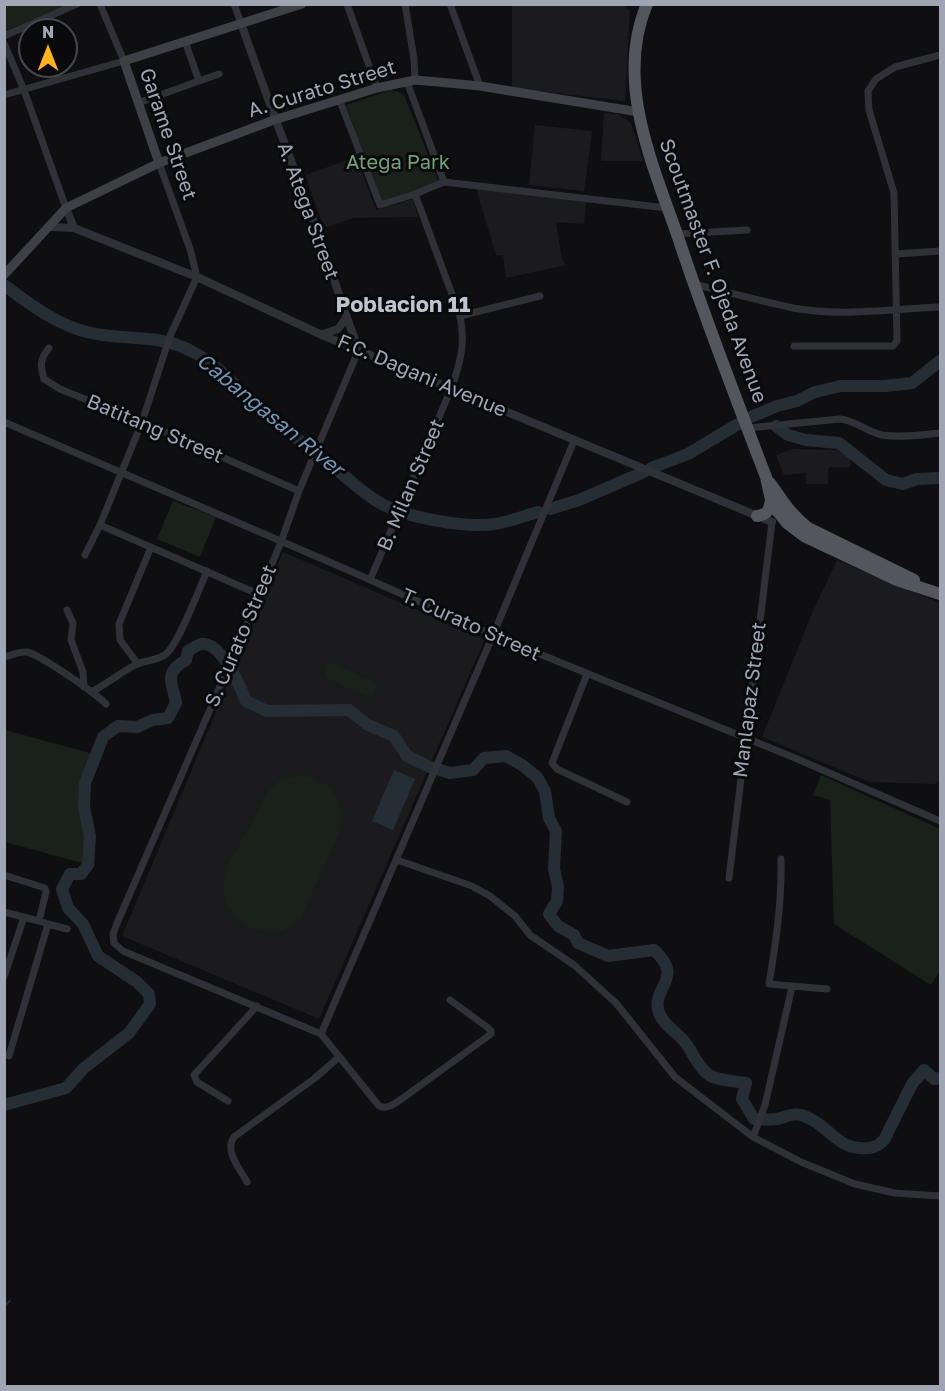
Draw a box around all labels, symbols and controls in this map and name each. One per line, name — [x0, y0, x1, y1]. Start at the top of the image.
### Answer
north arrow — [18, 18, 78, 78]
text: N — [42, 22, 54, 42]
street label: A. Curato Street — [245, 55, 399, 123]
street label: Garame Street — [134, 65, 202, 203]
street label: Scoutmaster F. Ojeda Avenue — [654, 136, 772, 406]
street label: A. Atega Street — [272, 139, 344, 283]
park label: Atega Park — [346, 151, 450, 175]
district label: Poblacion 11 — [336, 292, 470, 318]
street label: F.C. Dagani Avenue — [334, 330, 510, 422]
water label: Cabangasan River — [192, 348, 348, 482]
street label: Batitang Street — [83, 389, 227, 469]
street label: B. Milan Street — [372, 415, 450, 555]
street label: S. Curato Street — [200, 561, 282, 711]
street label: T. Curato Street — [398, 584, 544, 666]
street label: Manlapaz Street — [729, 621, 771, 779]

